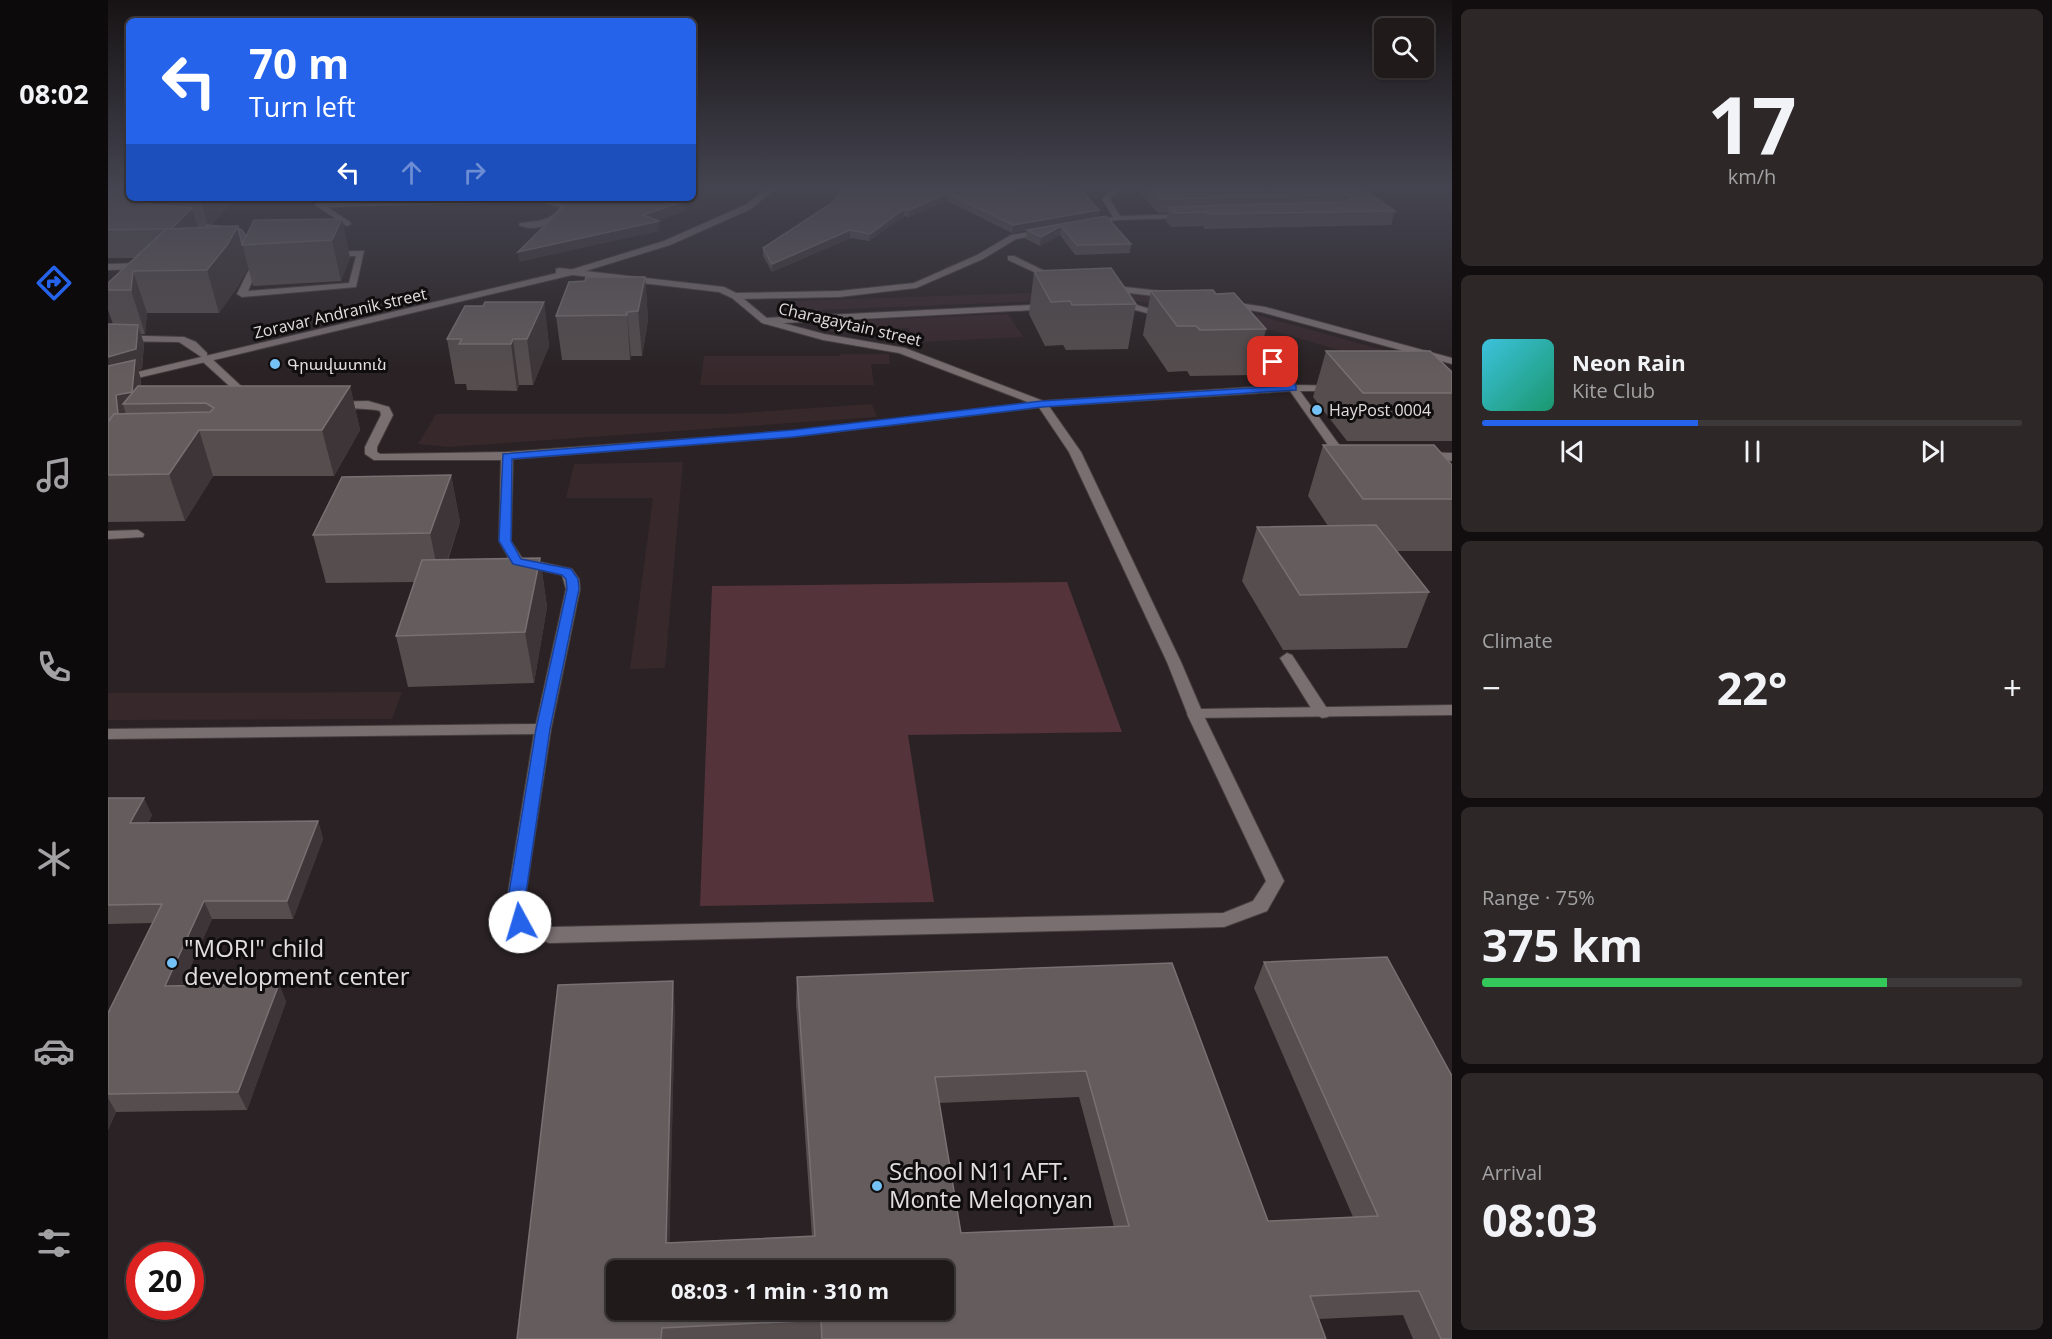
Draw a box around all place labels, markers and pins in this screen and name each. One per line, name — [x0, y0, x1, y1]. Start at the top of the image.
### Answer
pin — [1247, 336, 1298, 387]
place label: Գրավատուն — [287, 353, 387, 375]
marker: Գրավատուն — [268, 357, 282, 371]
place label: HayPost 0004 — [1329, 399, 1431, 421]
marker: HayPost 0004 — [1310, 403, 1324, 417]
place label: "MORI" child development center — [184, 931, 410, 992]
marker: "MORI" child development center — [165, 956, 179, 970]
place label: School N11 AFT. Monte Melqonyan — [889, 1154, 1093, 1215]
marker: School N11 AFT. Monte Melqonyan — [870, 1179, 884, 1193]

